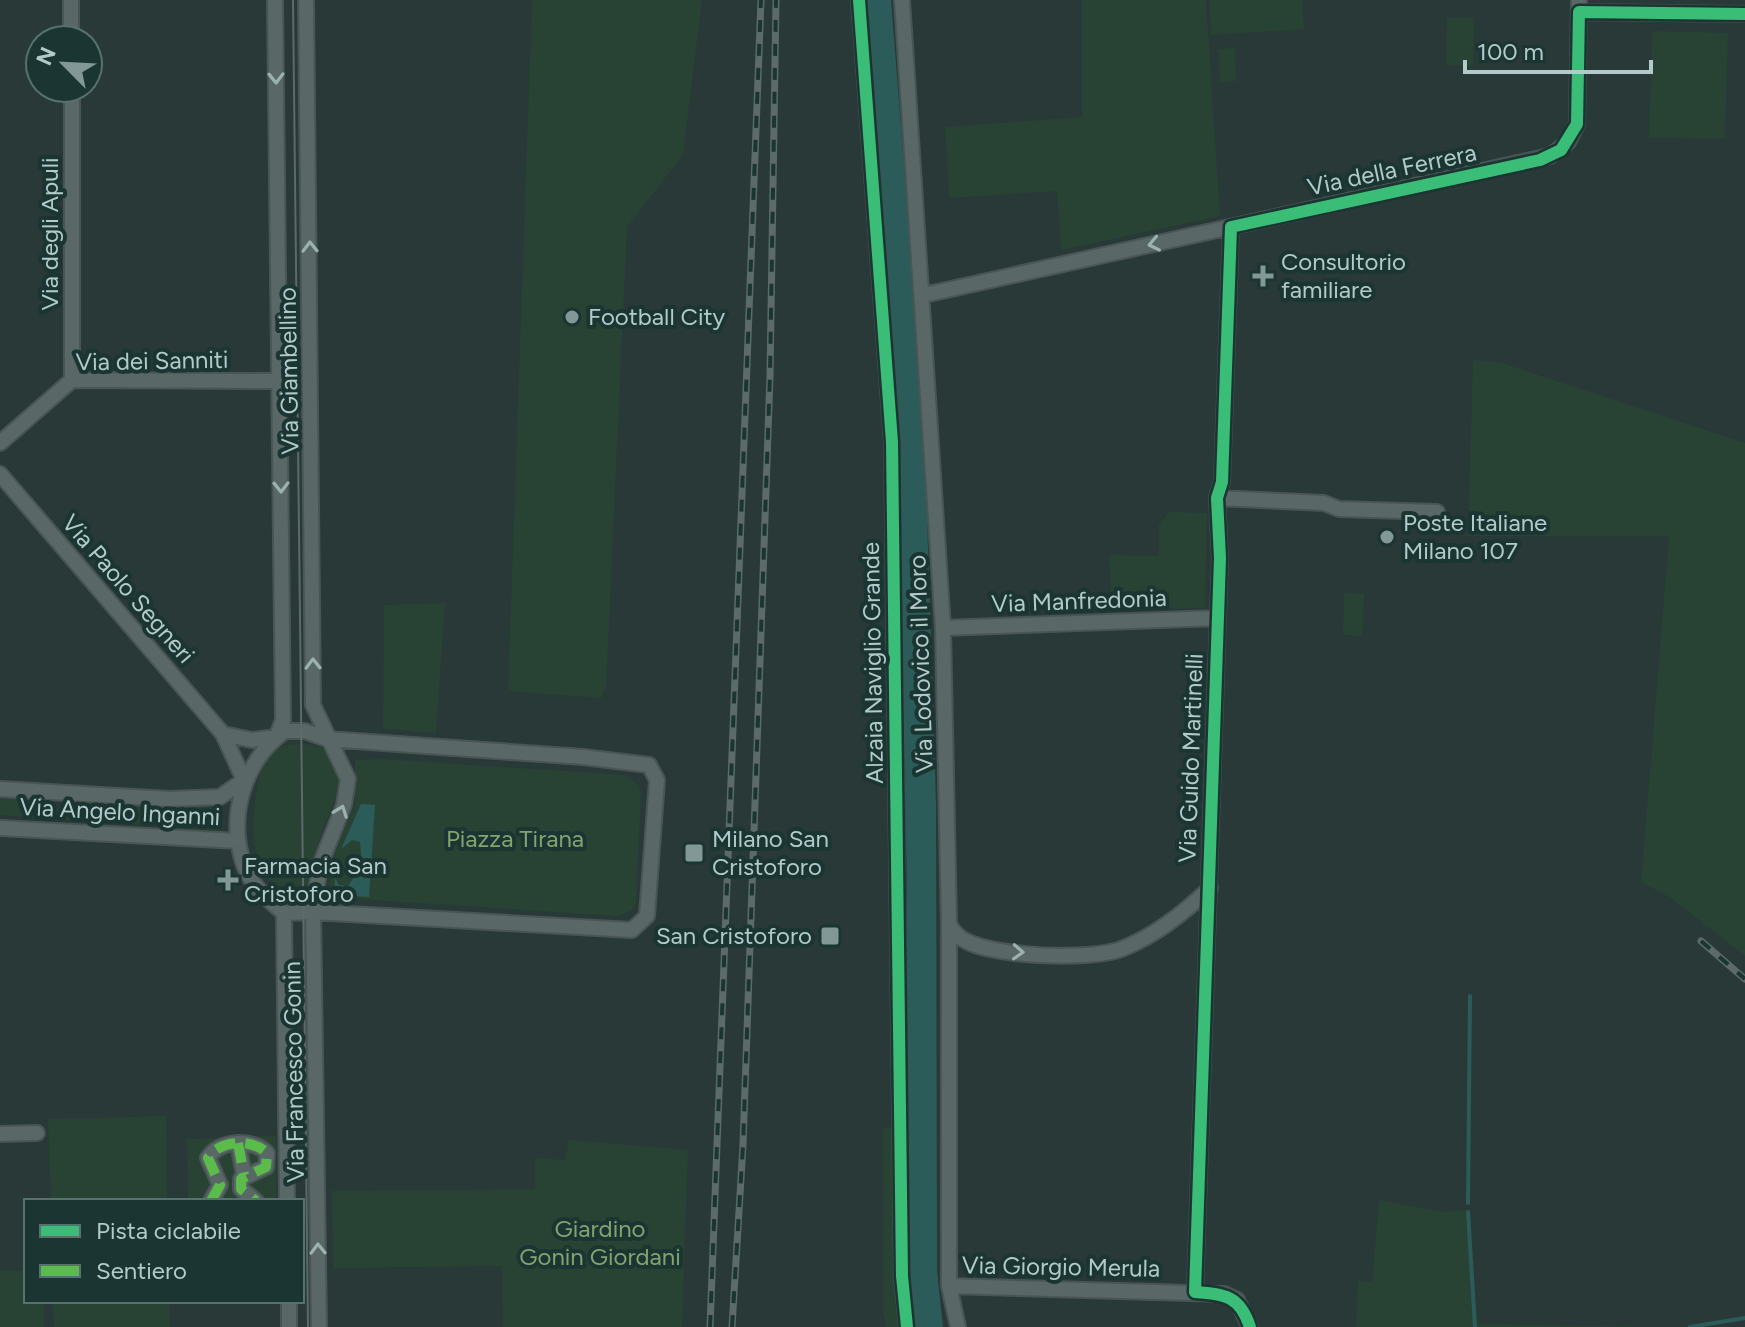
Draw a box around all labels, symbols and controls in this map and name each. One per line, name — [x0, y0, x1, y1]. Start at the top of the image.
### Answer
north arrow — [24, 24, 104, 104]
scale bar — [1465, 24, 1651, 74]
text: 100 m — [1477, 37, 1544, 66]
text: N — [30, 43, 62, 69]
one-way arrow — [267, 72, 285, 85]
street label: Via della Ferrera — [1305, 137, 1479, 202]
street label: Via degli Apuli — [35, 157, 64, 311]
one-way arrow — [1148, 235, 1162, 252]
one-way arrow — [301, 240, 318, 253]
place label: Consultorio familiare — [1281, 247, 1406, 304]
marker: Consultorio familiare — [1252, 265, 1274, 287]
street label: Via Giambellino — [273, 287, 304, 455]
place label: Football City — [588, 302, 726, 331]
marker: Football City — [563, 308, 581, 326]
street label: Via dei Sanniti — [75, 345, 229, 376]
one-way arrow — [272, 481, 289, 494]
street label: Via Paolo Segneri — [56, 508, 201, 669]
place label: Poste Italiane Milano 107 — [1403, 508, 1547, 565]
marker: Poste Italiane Milano 107 — [1378, 528, 1396, 546]
street label: Alzaia Naviglio Grande — [856, 542, 889, 784]
street label: Via Lodovico il Moro — [902, 554, 939, 774]
street label: Via Manfredonia — [991, 583, 1167, 618]
street label: Via Guido Martinelli — [1172, 653, 1209, 863]
one-way arrow — [304, 657, 322, 670]
street label: Via Angelo Inganni — [19, 792, 221, 831]
one-way arrow — [332, 804, 348, 818]
park label: Piazza Tirana — [446, 824, 584, 853]
place label: Milano San Cristoforo — [712, 824, 829, 881]
marker: Milano San Cristoforo — [683, 842, 705, 864]
place label: Farmacia San Cristoforo — [244, 851, 387, 908]
marker: Farmacia San Cristoforo — [219, 871, 237, 889]
place label: San Cristoforo — [656, 921, 812, 950]
marker: San Cristoforo — [819, 925, 841, 947]
one-way arrow — [1012, 943, 1025, 960]
street label: Via Francesco Gonin — [277, 961, 310, 1183]
legend — [24, 1199, 304, 1303]
park label: Giardino Gonin Giordani — [519, 1214, 681, 1271]
text: Pista ciclabile — [96, 1216, 241, 1245]
one-way arrow — [310, 1242, 327, 1255]
street label: Via Giorgio Merula — [962, 1250, 1160, 1283]
text: Sentiero — [96, 1256, 187, 1285]

